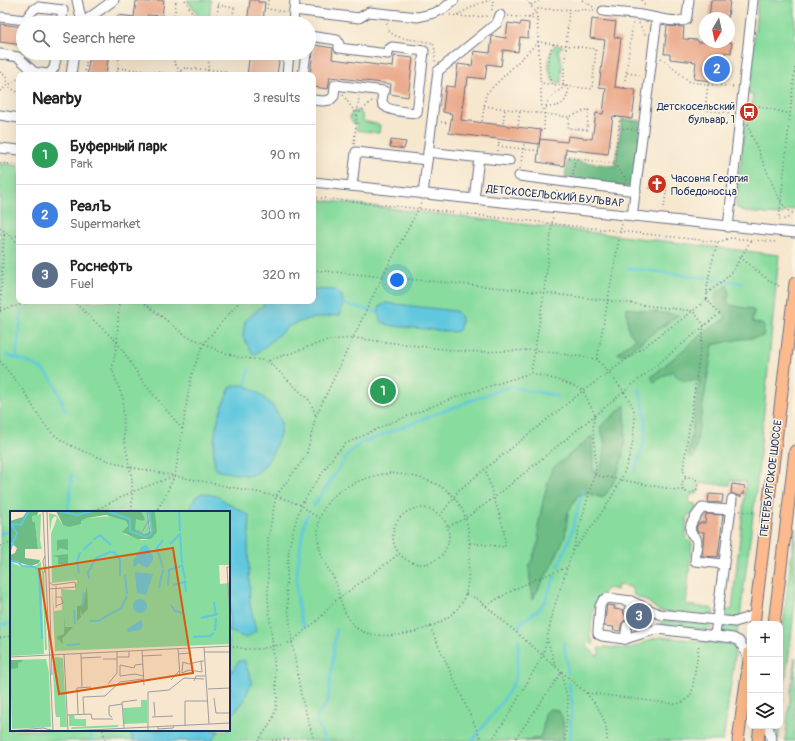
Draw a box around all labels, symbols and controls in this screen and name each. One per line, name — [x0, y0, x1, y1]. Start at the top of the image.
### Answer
north arrow — [699, 12, 735, 48]
search box — [16, 16, 316, 60]
icon: search — [30, 27, 52, 49]
text: Search here — [62, 29, 135, 48]
pin: 2 — [704, 54, 730, 84]
text: Nearby — [32, 88, 81, 109]
text: 3 results — [253, 90, 300, 106]
place label: Детскосельский бульвар, 1 — [656, 100, 735, 126]
bus stop icon: Детскосельский бульвар, 1 — [738, 101, 760, 123]
text: Буферный парк — [70, 137, 168, 156]
text: 1 — [42, 147, 48, 163]
text: 90 m — [270, 147, 300, 163]
text: Park — [70, 156, 93, 172]
place label: Часовня Георгия Победоносца — [671, 172, 748, 198]
church icon: Часовня Георгия Победоносца — [646, 173, 668, 195]
street label: ДЕТСКОСЕЛЬСКИЙ БУЛЬВАР — [485, 182, 625, 210]
text: РеалЪ — [70, 197, 111, 216]
text: 2 — [41, 207, 49, 223]
text: 300 m — [261, 207, 300, 223]
text: Supermarket — [70, 216, 141, 232]
text: Роснефть — [70, 257, 133, 276]
text: 3 — [41, 267, 49, 283]
text: 320 m — [262, 267, 300, 283]
your location — [387, 270, 407, 290]
text: Fuel — [70, 276, 94, 292]
pin: 1 — [370, 376, 396, 406]
street label: ПЕТЕРБУРГСКОЕ ШОССЕ — [757, 419, 785, 537]
inset map — [10, 511, 230, 731]
pin: 3 — [626, 601, 652, 631]
map controls — [747, 621, 783, 729]
button: + — [747, 621, 783, 657]
button: − — [747, 657, 783, 693]
button: layers — [747, 693, 783, 729]

